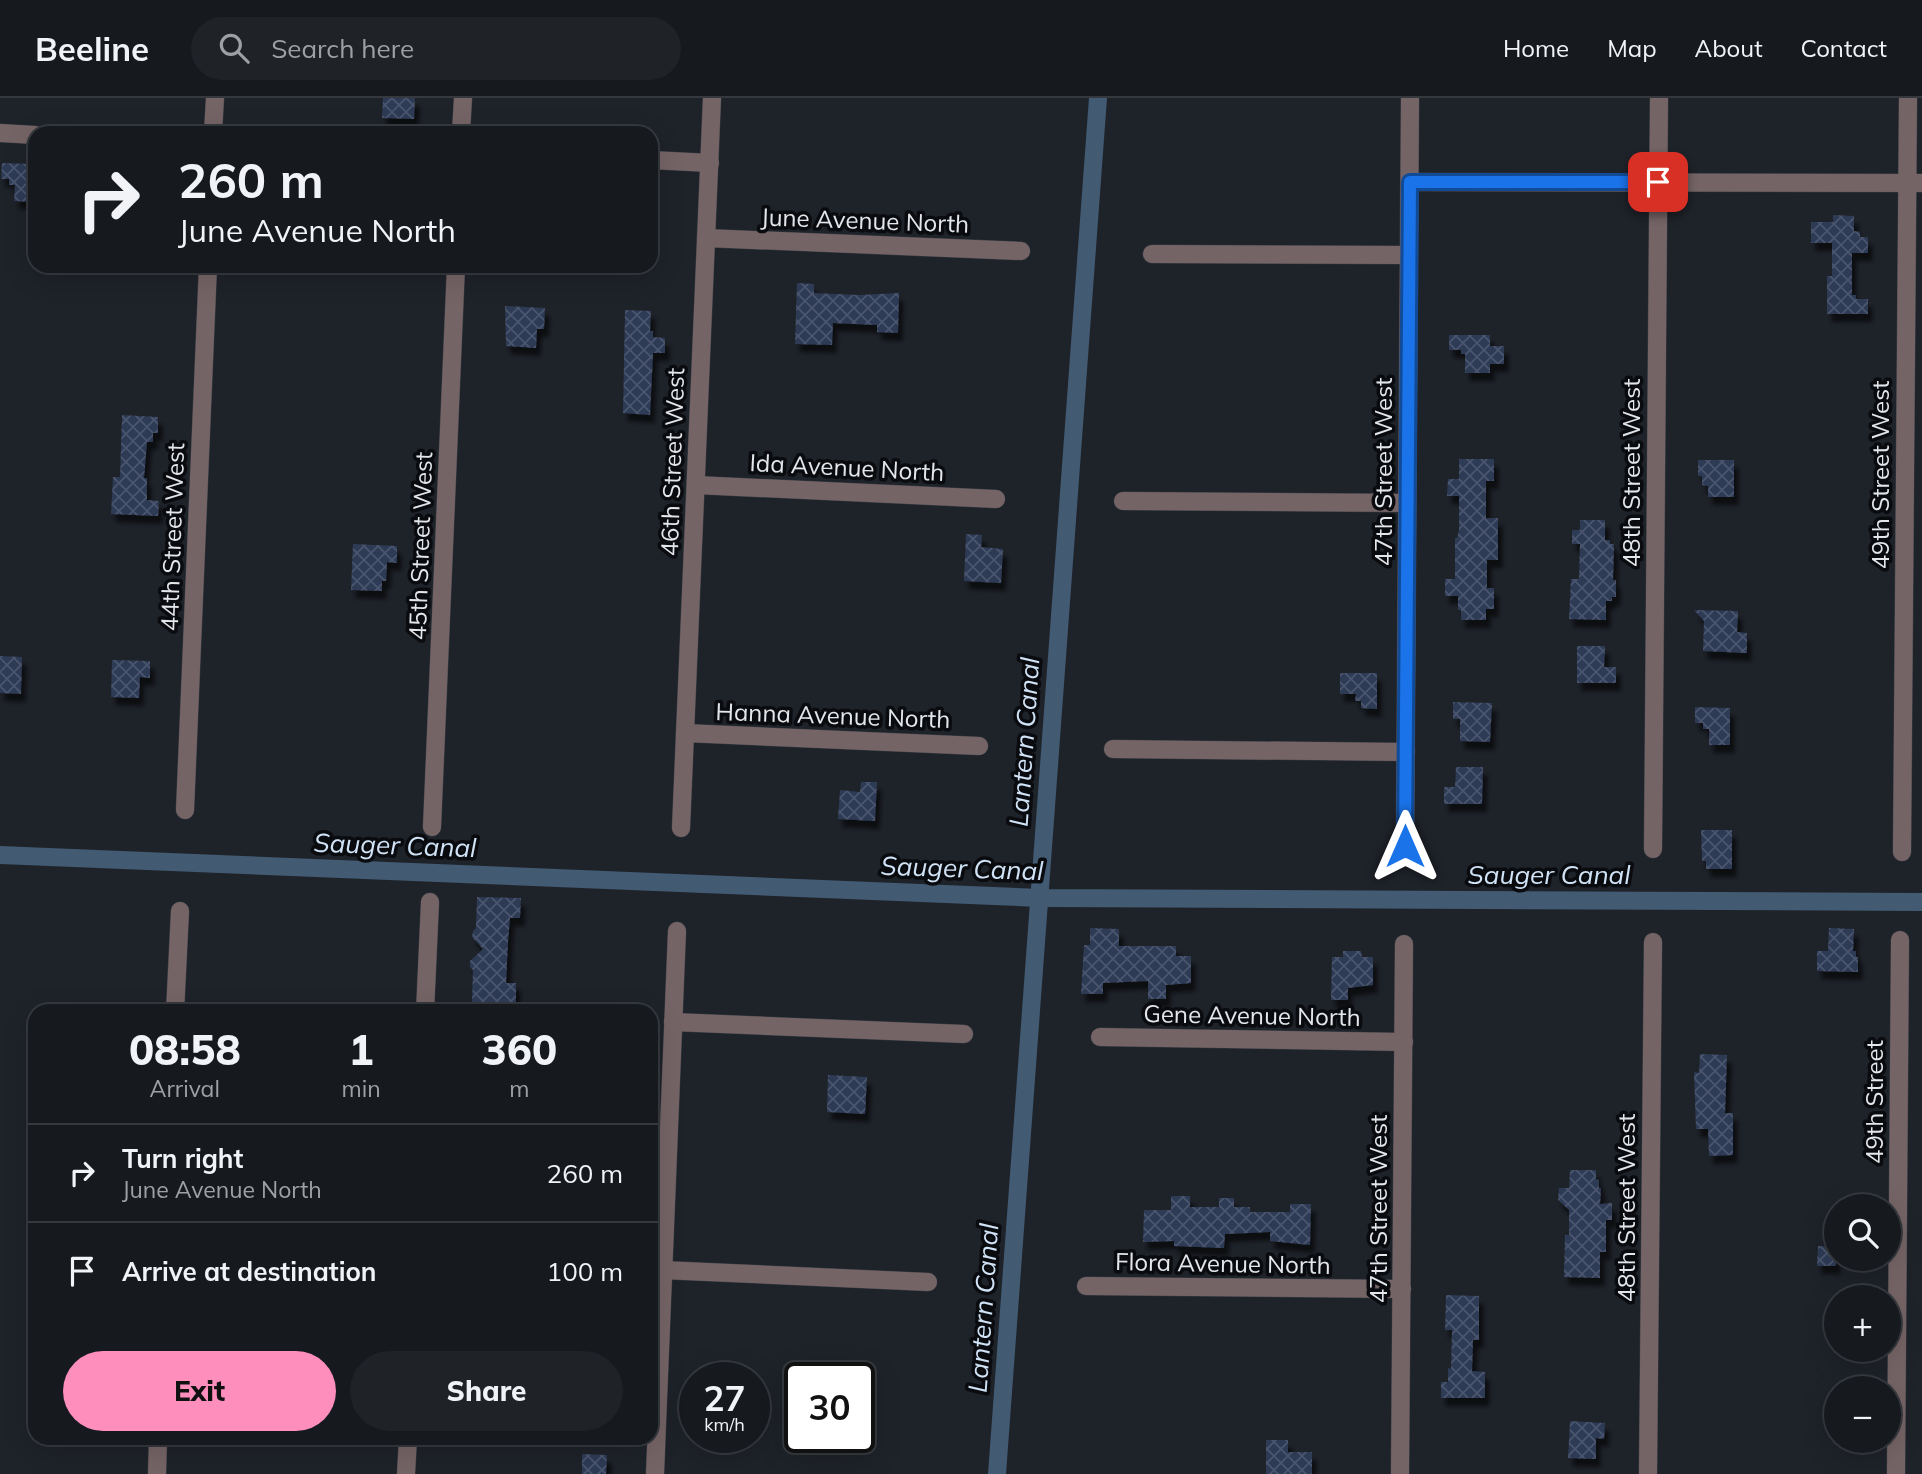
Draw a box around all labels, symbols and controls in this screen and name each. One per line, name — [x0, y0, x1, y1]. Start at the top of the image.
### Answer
search box — [191, 17, 681, 80]
text: Beeline — [35, 28, 149, 69]
icon: search — [215, 29, 253, 67]
text: Search here — [271, 32, 414, 65]
text: Home — [1503, 33, 1569, 63]
text: Map — [1607, 33, 1657, 63]
text: About — [1695, 33, 1763, 63]
text: Contact — [1801, 33, 1887, 63]
text: 260 m — [178, 149, 324, 210]
pin — [1628, 152, 1688, 212]
icon: right — [63, 154, 154, 245]
icon: arrive — [1639, 163, 1677, 201]
street label: June Avenue North — [760, 201, 970, 239]
text: June Avenue North — [178, 210, 456, 250]
street label: 46th Street West — [654, 367, 690, 557]
street label: 47th Street West — [1368, 378, 1398, 566]
street label: 48th Street West — [1616, 379, 1646, 567]
street label: 49th Street West — [1865, 381, 1895, 569]
street label: 44th Street West — [154, 442, 190, 632]
street label: Ida Avenue North — [749, 447, 945, 487]
street label: 45th Street West — [402, 451, 438, 641]
water label: Lantern Canal — [1002, 655, 1046, 828]
street label: Hanna Avenue North — [715, 696, 951, 734]
position arrow — [1368, 809, 1442, 883]
water label: Sauger Canal — [313, 826, 478, 864]
water label: Sauger Canal — [880, 849, 1045, 887]
water label: Sauger Canal — [1468, 858, 1631, 891]
street label: Gene Avenue North — [1143, 998, 1361, 1032]
text: 08:58 — [129, 1023, 241, 1076]
text: 1 — [348, 1023, 374, 1076]
text: 360 — [482, 1023, 557, 1076]
street label: 49th Street — [1859, 1040, 1889, 1164]
text: Arrival — [150, 1074, 220, 1103]
text: min — [341, 1074, 381, 1103]
text: m — [509, 1074, 529, 1103]
street label: 48th Street West — [1611, 1114, 1641, 1302]
street label: 47th Street West — [1363, 1115, 1393, 1303]
text: Turn right — [122, 1142, 243, 1175]
icon: right — [63, 1154, 101, 1192]
text: 260 m — [547, 1157, 623, 1190]
text: June Avenue North — [122, 1175, 322, 1204]
map controls — [1824, 1194, 1901, 1453]
button: search — [1824, 1194, 1901, 1271]
water label: Lantern Canal — [961, 1221, 1005, 1394]
street label: Flora Avenue North — [1115, 1246, 1331, 1280]
icon: arrive — [63, 1252, 101, 1290]
text: Arrive at destination — [122, 1255, 377, 1288]
text: 100 m — [547, 1255, 623, 1288]
button: + — [1824, 1285, 1901, 1362]
button: Exit — [63, 1351, 336, 1431]
button: Share — [350, 1351, 623, 1431]
speed limit sign: 30 — [784, 1362, 875, 1453]
text: 27 — [703, 1376, 746, 1420]
button: − — [1824, 1376, 1901, 1453]
text: km/h — [704, 1413, 745, 1436]

